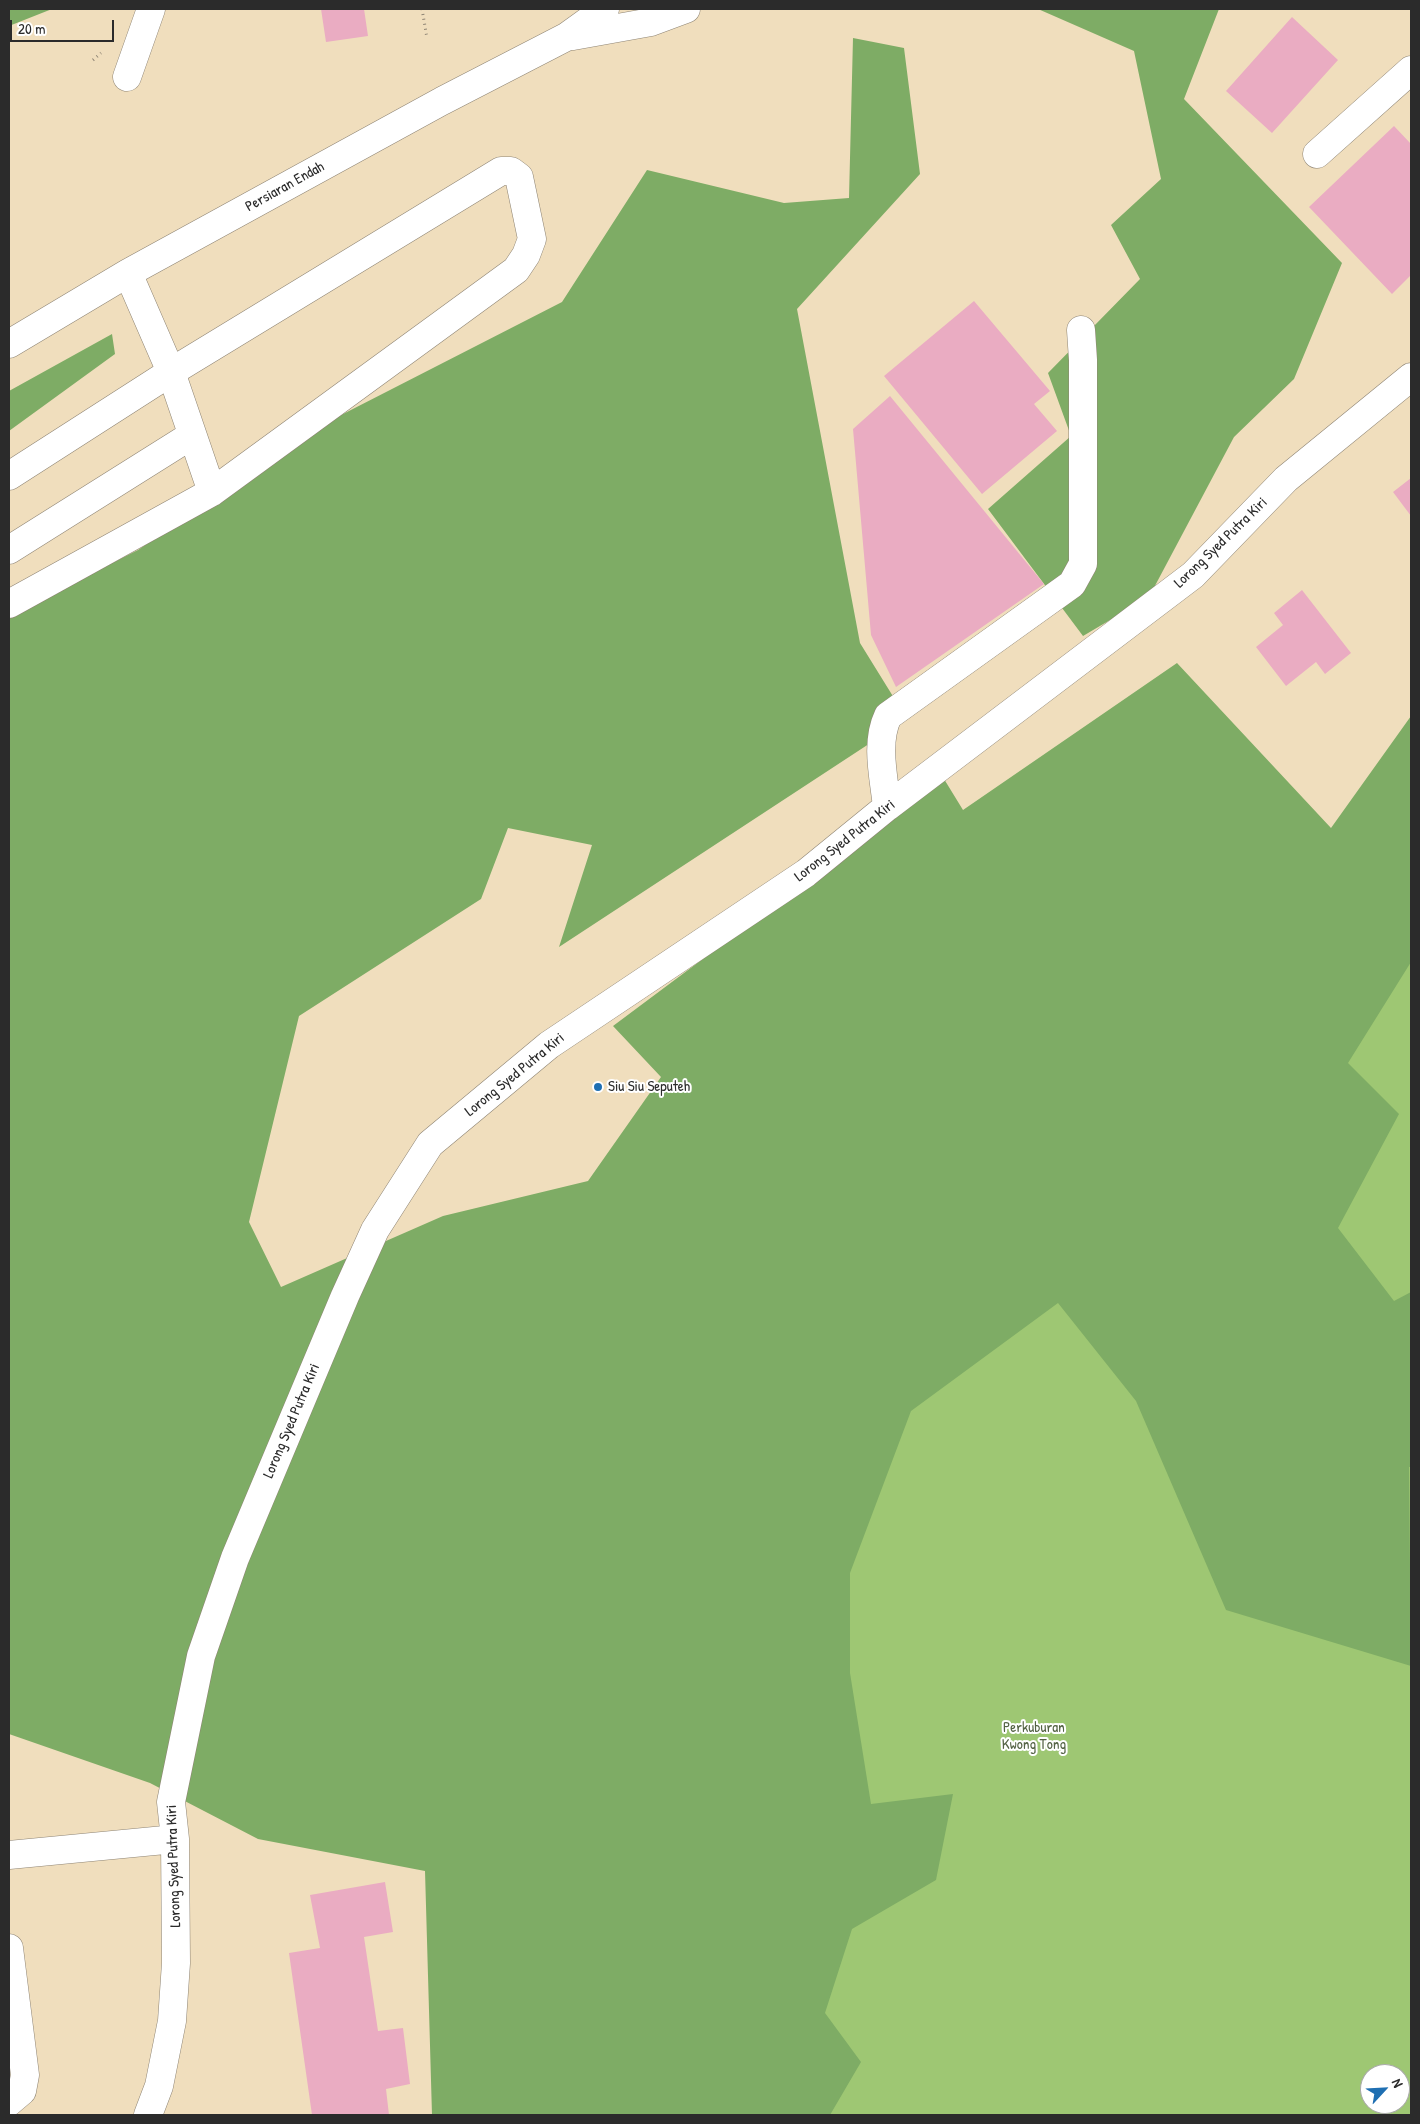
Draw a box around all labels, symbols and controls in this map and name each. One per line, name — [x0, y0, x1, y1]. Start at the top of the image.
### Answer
scale bar — [12, 10, 116, 42]
text: 20 m — [18, 18, 45, 39]
street label: Persiaran Endah — [242, 158, 328, 216]
street label: Lorong Syed Putra Kiri — [1171, 494, 1271, 592]
street label: Lorong Syed Putra Kiri — [791, 796, 899, 886]
street label: Lorong Syed Putra Kiri — [462, 1029, 568, 1121]
place label: Siu Siu Seputeh — [608, 1078, 690, 1096]
marker: Siu Siu Seputeh — [592, 1081, 604, 1093]
street label: Lorong Syed Putra Kiri — [260, 1361, 324, 1481]
park label: Perkuburan Kwong Tong — [1002, 1719, 1066, 1754]
street label: Lorong Syed Putra Kiri — [163, 1804, 185, 1928]
north arrow — [1360, 2064, 1410, 2114]
text: N — [1388, 2075, 1408, 2090]

